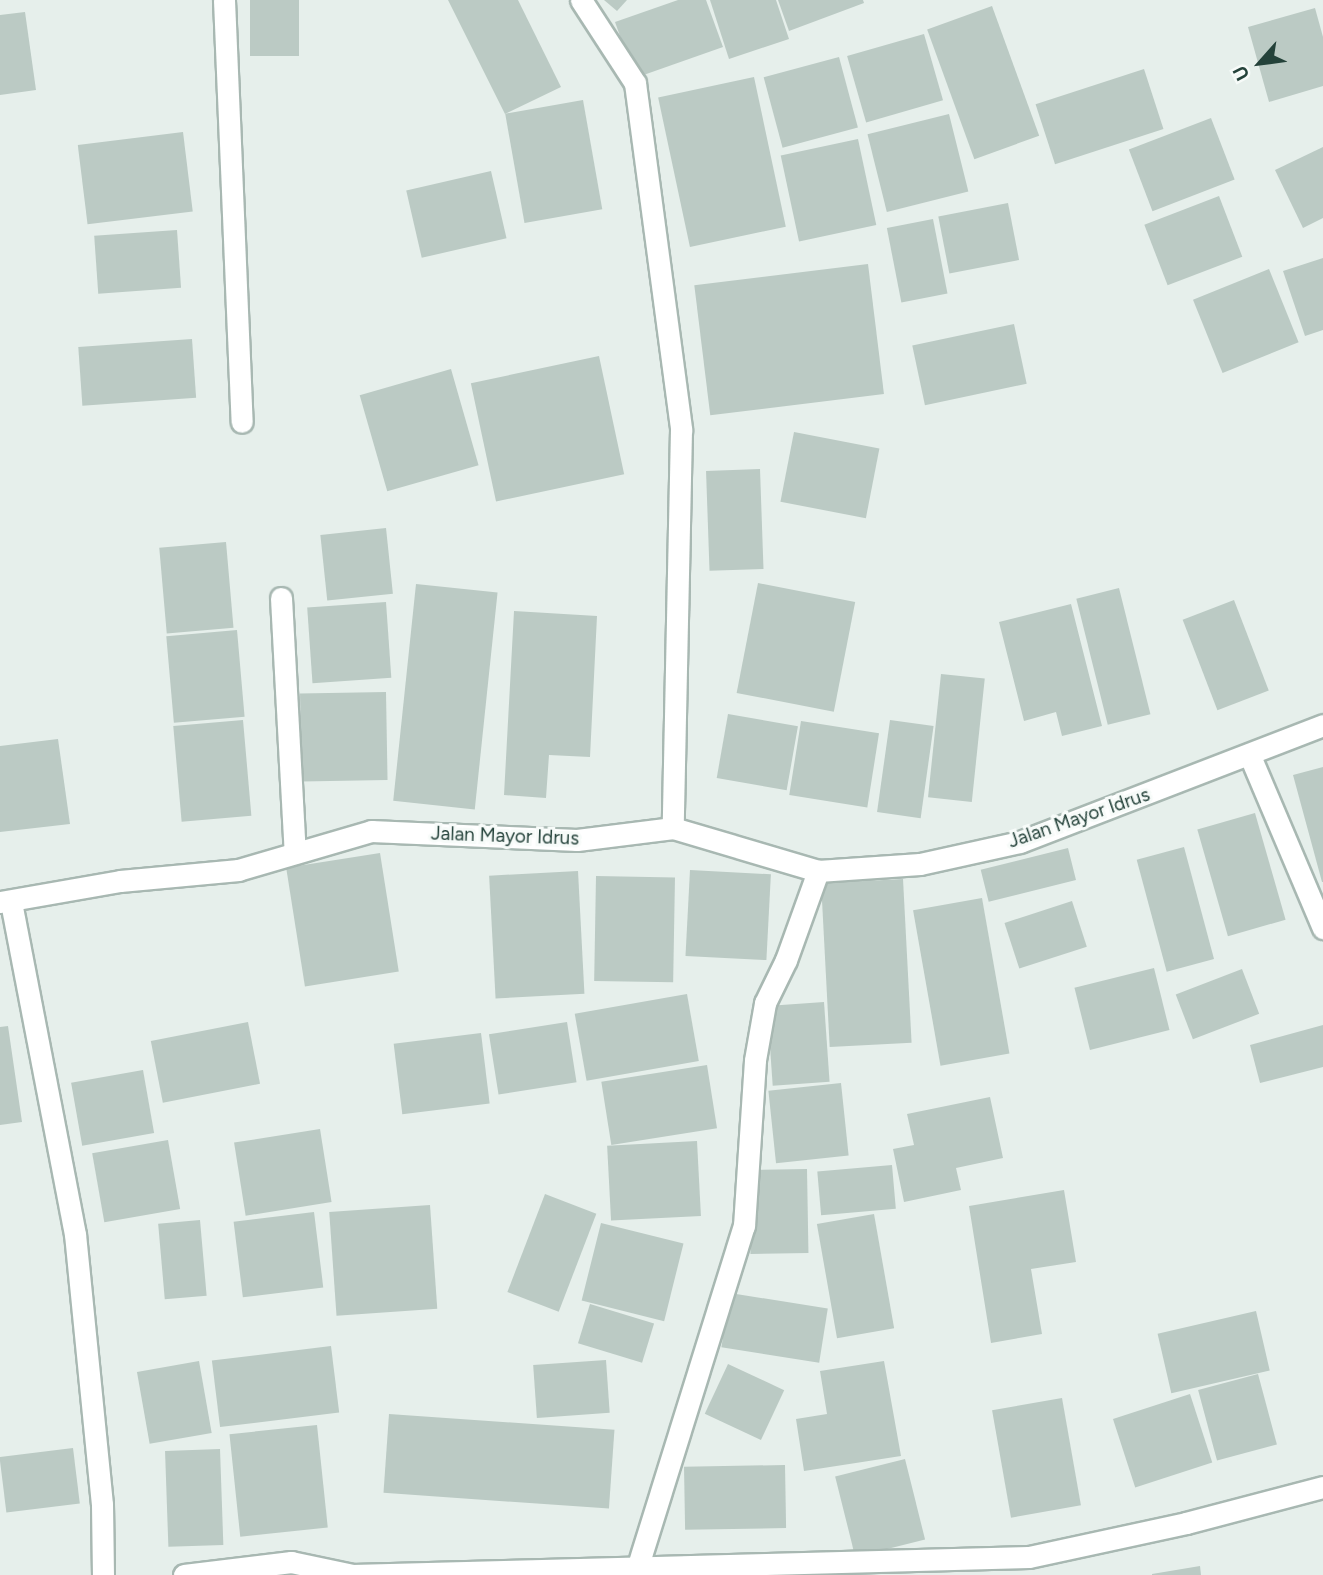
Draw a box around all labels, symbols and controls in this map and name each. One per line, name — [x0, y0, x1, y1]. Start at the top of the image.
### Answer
north arrow — [1225, 28, 1295, 98]
text: U — [1228, 62, 1254, 84]
street label: Jalan Mayor Idrus — [1005, 783, 1153, 853]
street label: Jalan Mayor Idrus — [430, 822, 580, 850]

